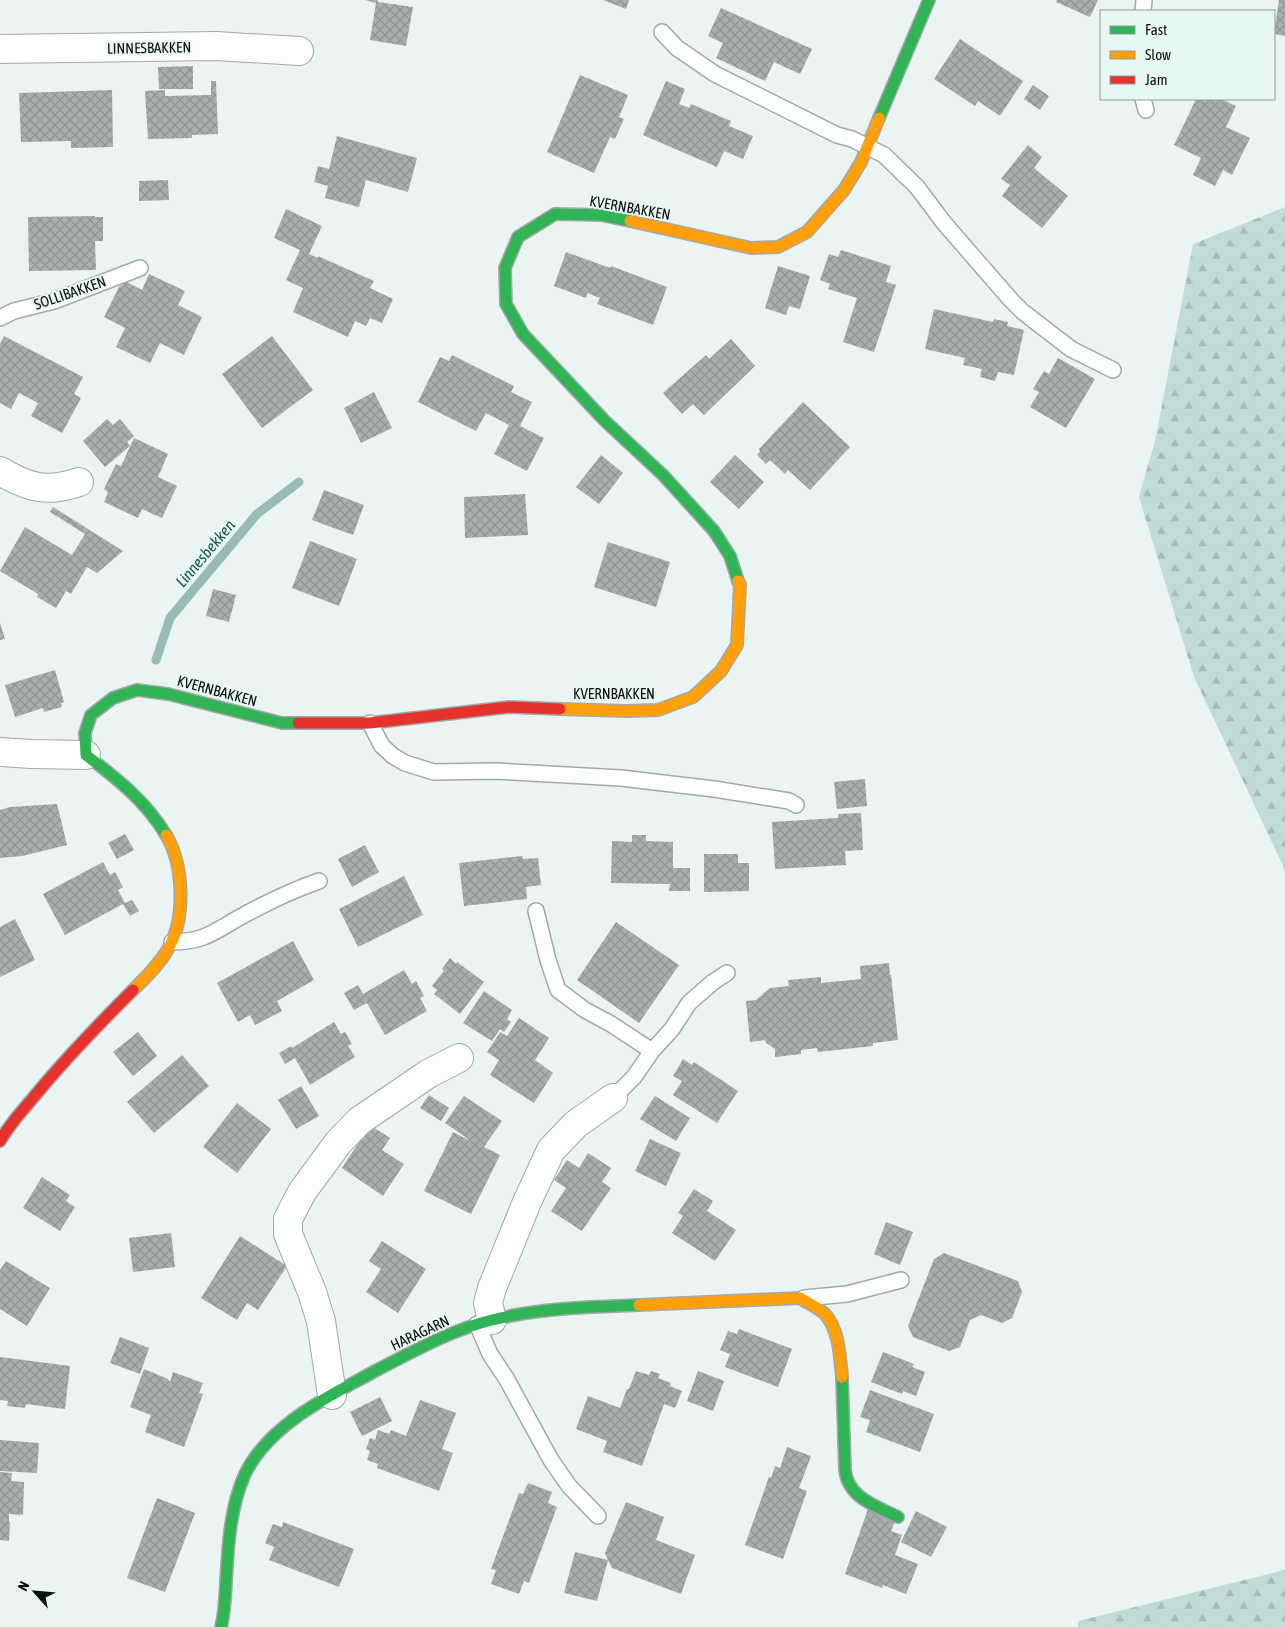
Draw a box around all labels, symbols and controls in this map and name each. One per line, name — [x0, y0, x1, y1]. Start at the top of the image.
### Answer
legend — [1100, 10, 1275, 100]
text: Fast — [1145, 21, 1167, 38]
street label: LINNESBAKKEN — [107, 38, 191, 57]
text: Slow — [1145, 46, 1171, 63]
text: Jam — [1145, 71, 1168, 88]
street label: KVERNBAKKEN — [588, 192, 672, 223]
street label: SOLLIBAKKEN — [32, 272, 108, 313]
water label: Linnesbekken — [172, 516, 238, 590]
street label: KVERNBAKKEN — [175, 672, 259, 709]
street label: KVERNBAKKEN — [573, 685, 655, 702]
street label: HARAGARN — [388, 1312, 452, 1353]
north arrow — [10, 1567, 60, 1617]
text: N — [14, 1579, 32, 1593]

